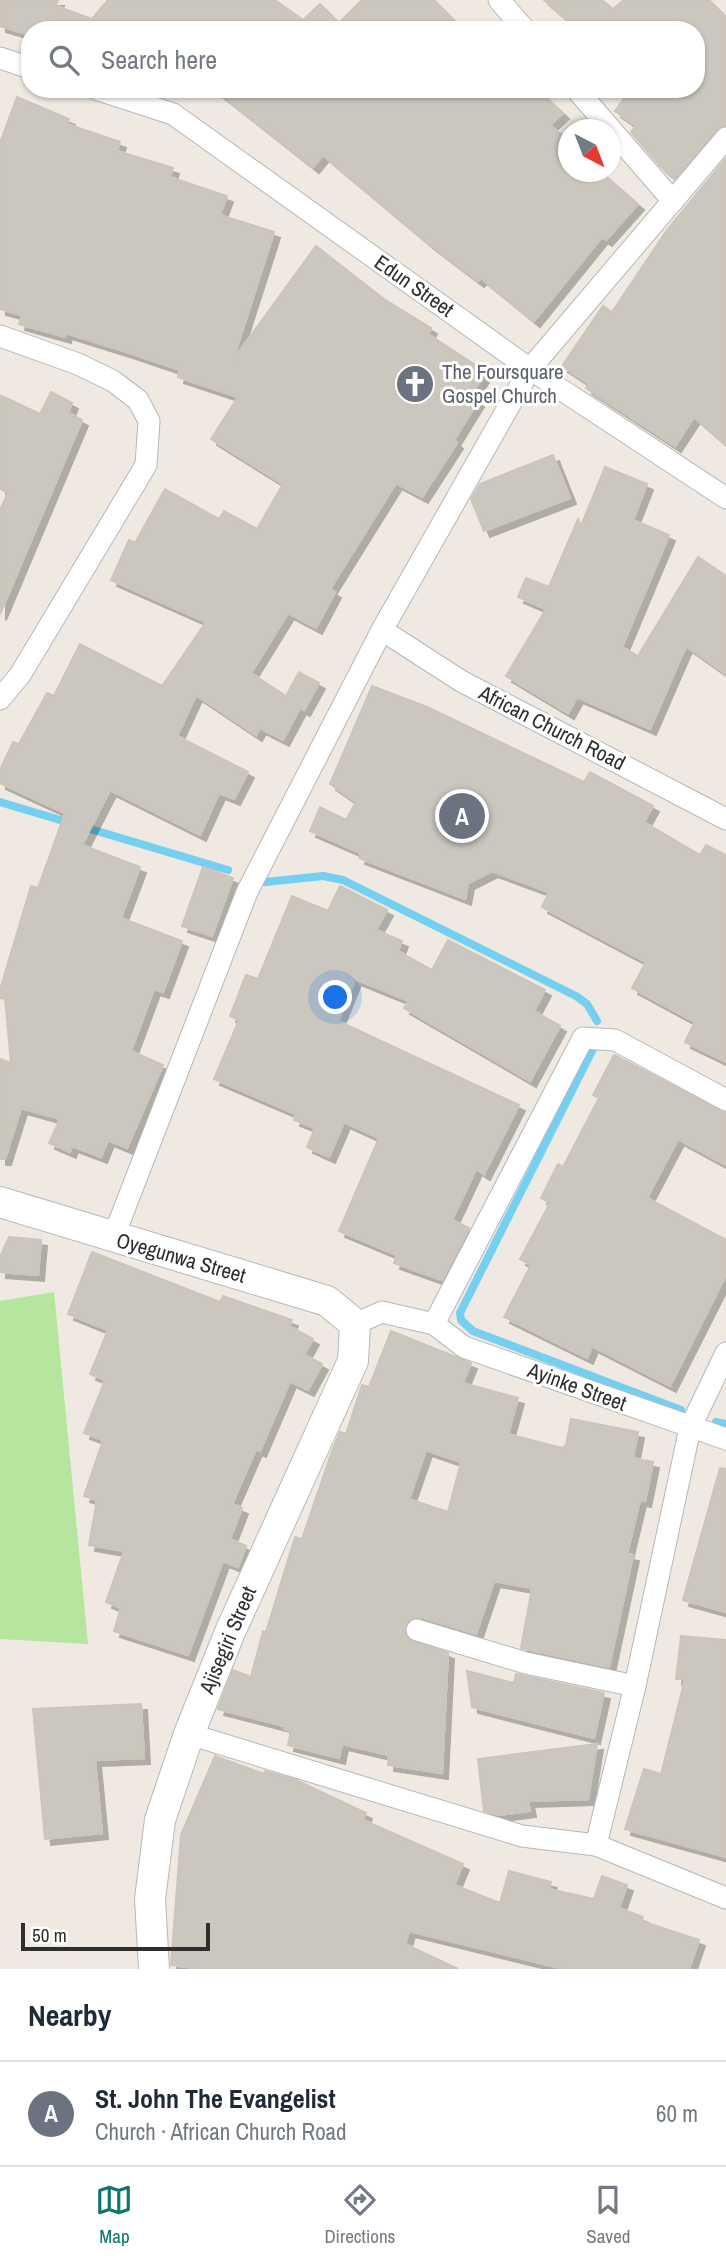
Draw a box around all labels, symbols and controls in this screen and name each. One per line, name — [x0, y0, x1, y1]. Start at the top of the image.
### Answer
search box — [21, 21, 705, 98]
icon: search — [45, 41, 83, 79]
text: Search here — [101, 42, 217, 77]
north arrow — [558, 119, 621, 182]
street label: Edun Street — [369, 248, 460, 324]
place label: The Foursquare Gospel Church — [442, 357, 564, 410]
church icon: The Foursquare Gospel Church — [394, 363, 436, 405]
street label: African Church Road — [473, 678, 630, 777]
pin: A — [439, 790, 485, 842]
your location — [318, 980, 352, 1014]
street label: Oyegunwa Street — [113, 1225, 249, 1290]
street label: Ayinke Street — [523, 1355, 631, 1418]
street label: Ajisegiri Street — [192, 1582, 263, 1699]
scale bar — [21, 1920, 210, 1952]
text: 50 m — [32, 1922, 67, 1948]
text: Nearby — [28, 1995, 111, 2035]
text: St. John The Evangelist — [95, 2081, 336, 2116]
text: A — [44, 2098, 58, 2129]
text: 60 m — [656, 2098, 698, 2129]
text: Church · African Church Road — [95, 2116, 347, 2147]
tab: Map — [95, 2181, 133, 2249]
tab: Directions — [324, 2181, 395, 2249]
tab: Saved — [586, 2181, 631, 2249]

